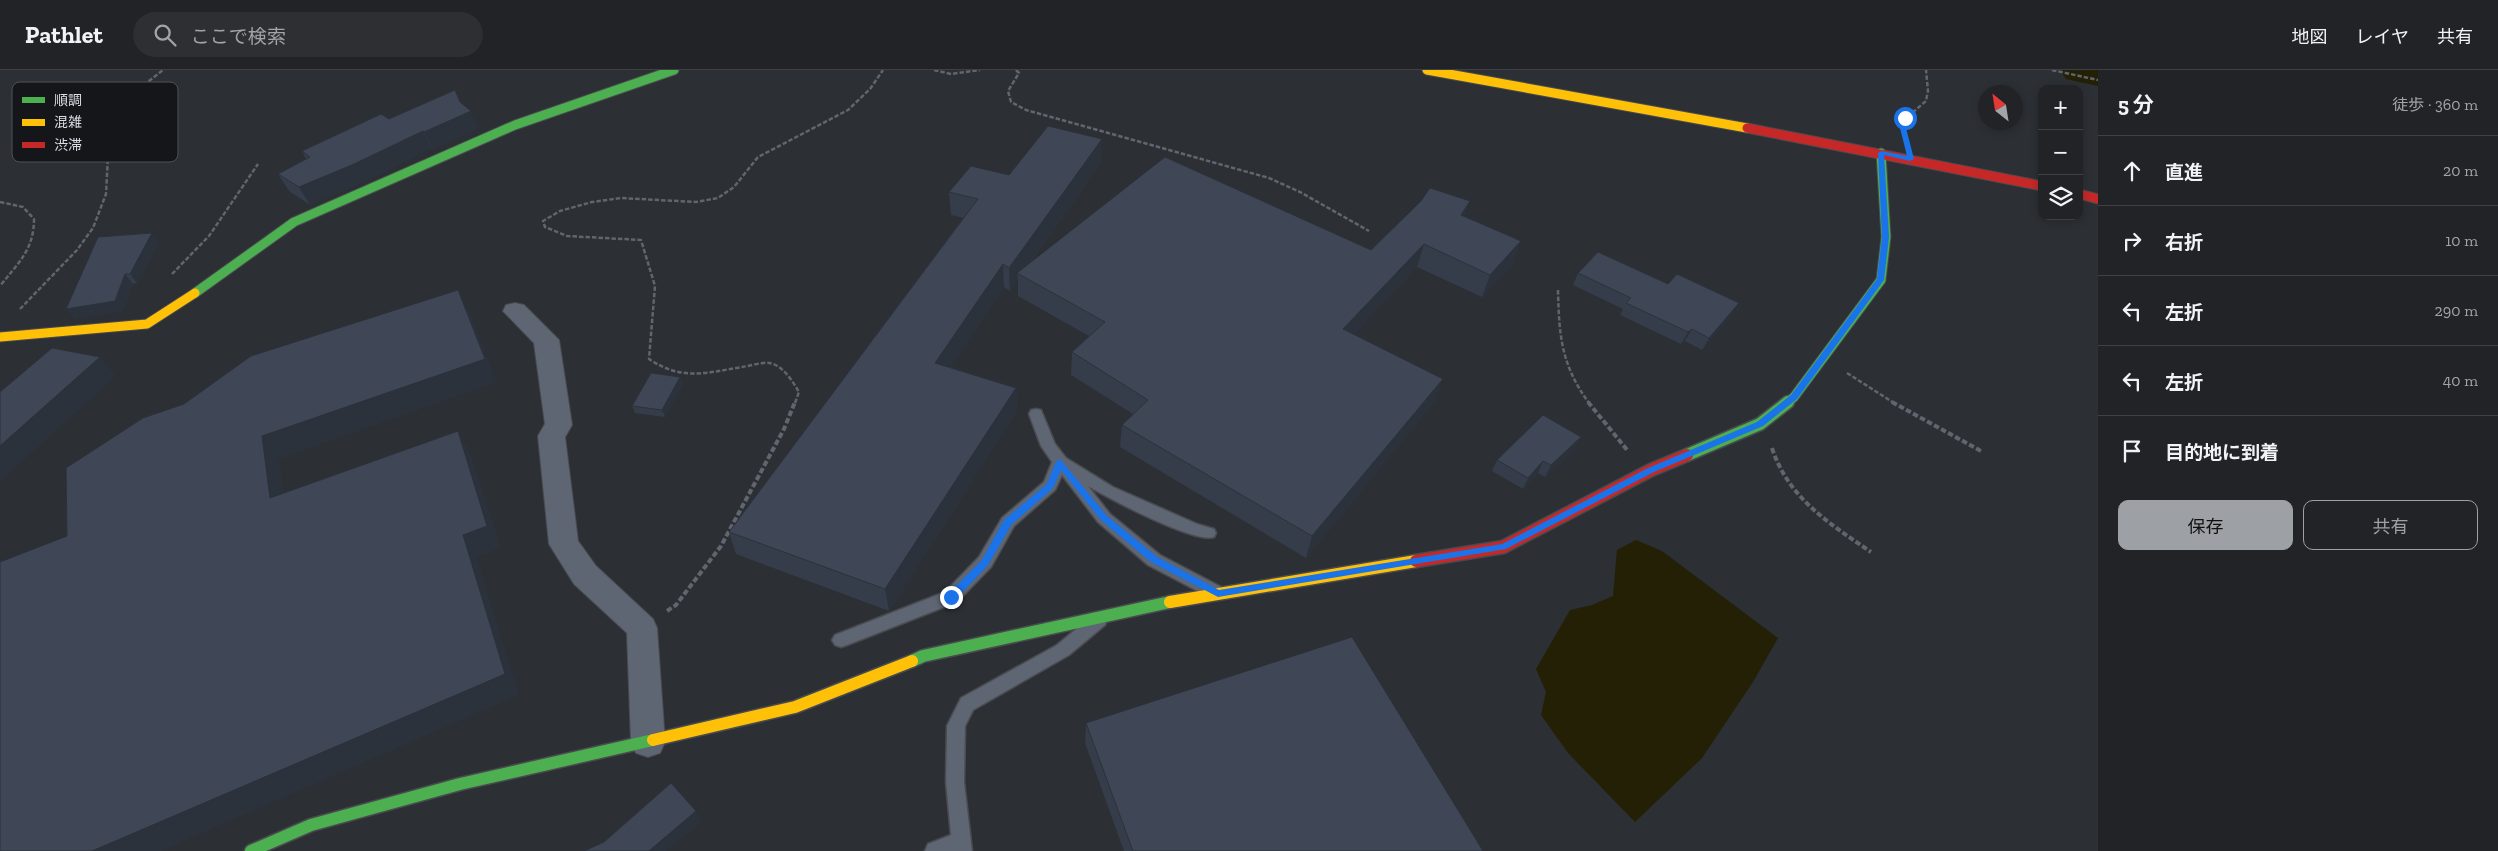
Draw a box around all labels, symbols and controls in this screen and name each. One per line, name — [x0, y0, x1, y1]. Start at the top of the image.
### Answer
search box — [133, 12, 483, 57]
text: Pathlet — [25, 20, 103, 49]
icon: search — [151, 21, 179, 49]
text: ここで検索 — [191, 25, 286, 48]
text: 地図 — [2292, 26, 2328, 48]
text: レイヤ — [2356, 26, 2409, 48]
text: 共有 — [2437, 26, 2473, 48]
legend — [12, 82, 178, 162]
north arrow — [1978, 85, 2023, 130]
map controls — [2038, 85, 2083, 220]
button: + — [2038, 85, 2083, 130]
text: 順調 — [54, 92, 82, 109]
text: 5 分 — [2118, 92, 2154, 117]
text: 徒歩 · 360 m — [2392, 95, 2478, 114]
route start — [1894, 107, 1917, 130]
text: 混雑 — [54, 114, 82, 131]
button: − — [2038, 130, 2083, 175]
text: 渋滞 — [54, 137, 82, 154]
icon: ahead — [2118, 157, 2146, 185]
text: 直進 — [2165, 161, 2203, 184]
text: 20 m — [2443, 161, 2478, 180]
button: layers — [2038, 175, 2083, 220]
icon: right — [2118, 227, 2146, 255]
text: 右折 — [2165, 231, 2203, 254]
text: 10 m — [2445, 231, 2478, 250]
icon: left — [2118, 297, 2146, 325]
text: 左折 — [2165, 301, 2203, 324]
text: 290 m — [2435, 301, 2478, 320]
icon: left — [2118, 367, 2146, 395]
text: 左折 — [2165, 371, 2203, 394]
text: 40 m — [2443, 371, 2478, 390]
icon: arrive — [2118, 437, 2146, 465]
text: 目的地に到着 — [2165, 441, 2279, 464]
button: 保存 — [2118, 500, 2293, 550]
button: 共有 — [2303, 500, 2478, 550]
route end — [940, 586, 963, 609]

